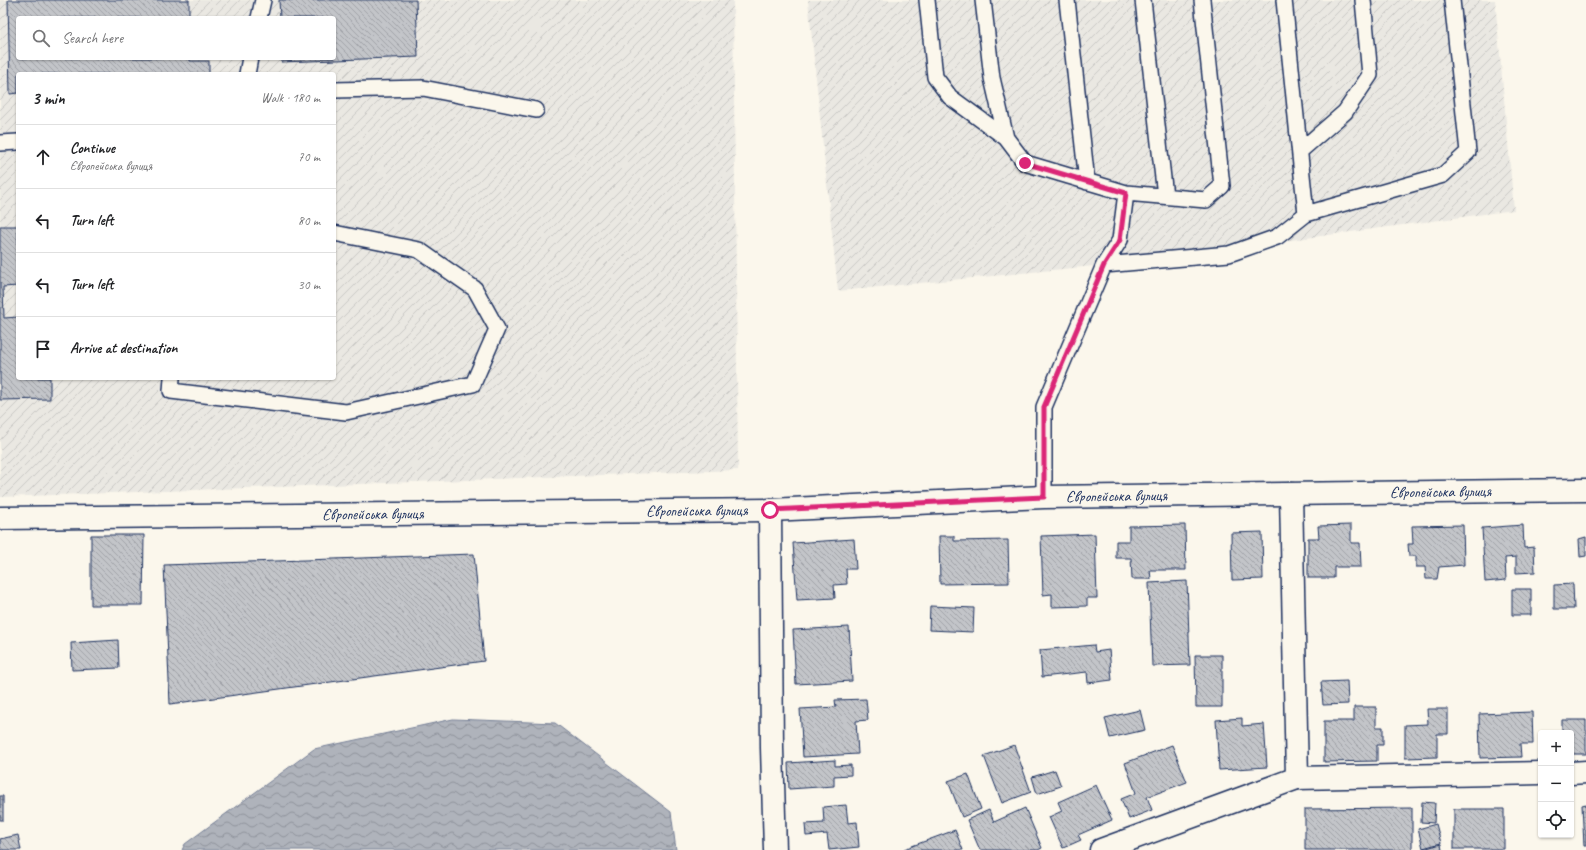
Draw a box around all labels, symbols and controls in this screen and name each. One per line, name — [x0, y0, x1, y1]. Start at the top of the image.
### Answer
search box — [16, 16, 336, 60]
icon: search — [30, 27, 52, 49]
text: Search here — [62, 29, 123, 48]
text: 3 min — [32, 88, 65, 109]
text: Walk · 180 m — [261, 90, 320, 106]
text: Continue — [70, 139, 115, 158]
icon: ahead — [32, 146, 54, 168]
text: 70 m — [298, 149, 320, 165]
route end — [1016, 154, 1034, 172]
text: Європейська вулиця — [70, 158, 152, 174]
icon: left — [32, 210, 54, 232]
text: Turn left — [70, 211, 113, 230]
text: 80 m — [298, 213, 320, 229]
icon: left — [32, 274, 54, 296]
text: Turn left — [70, 275, 113, 294]
text: 30 m — [298, 277, 320, 293]
icon: arrive — [32, 338, 54, 360]
text: Arrive at destination — [70, 339, 177, 358]
street label: Європейська вулиця — [1390, 481, 1493, 503]
street label: Європейська вулиця — [1066, 485, 1169, 507]
street label: Європейська вулиця — [646, 500, 749, 521]
route start — [761, 501, 779, 519]
street label: Європейська вулиця — [322, 504, 425, 525]
map controls — [1538, 730, 1574, 838]
button: + — [1538, 730, 1574, 766]
button: − — [1538, 766, 1574, 802]
button: locate — [1538, 802, 1574, 838]

